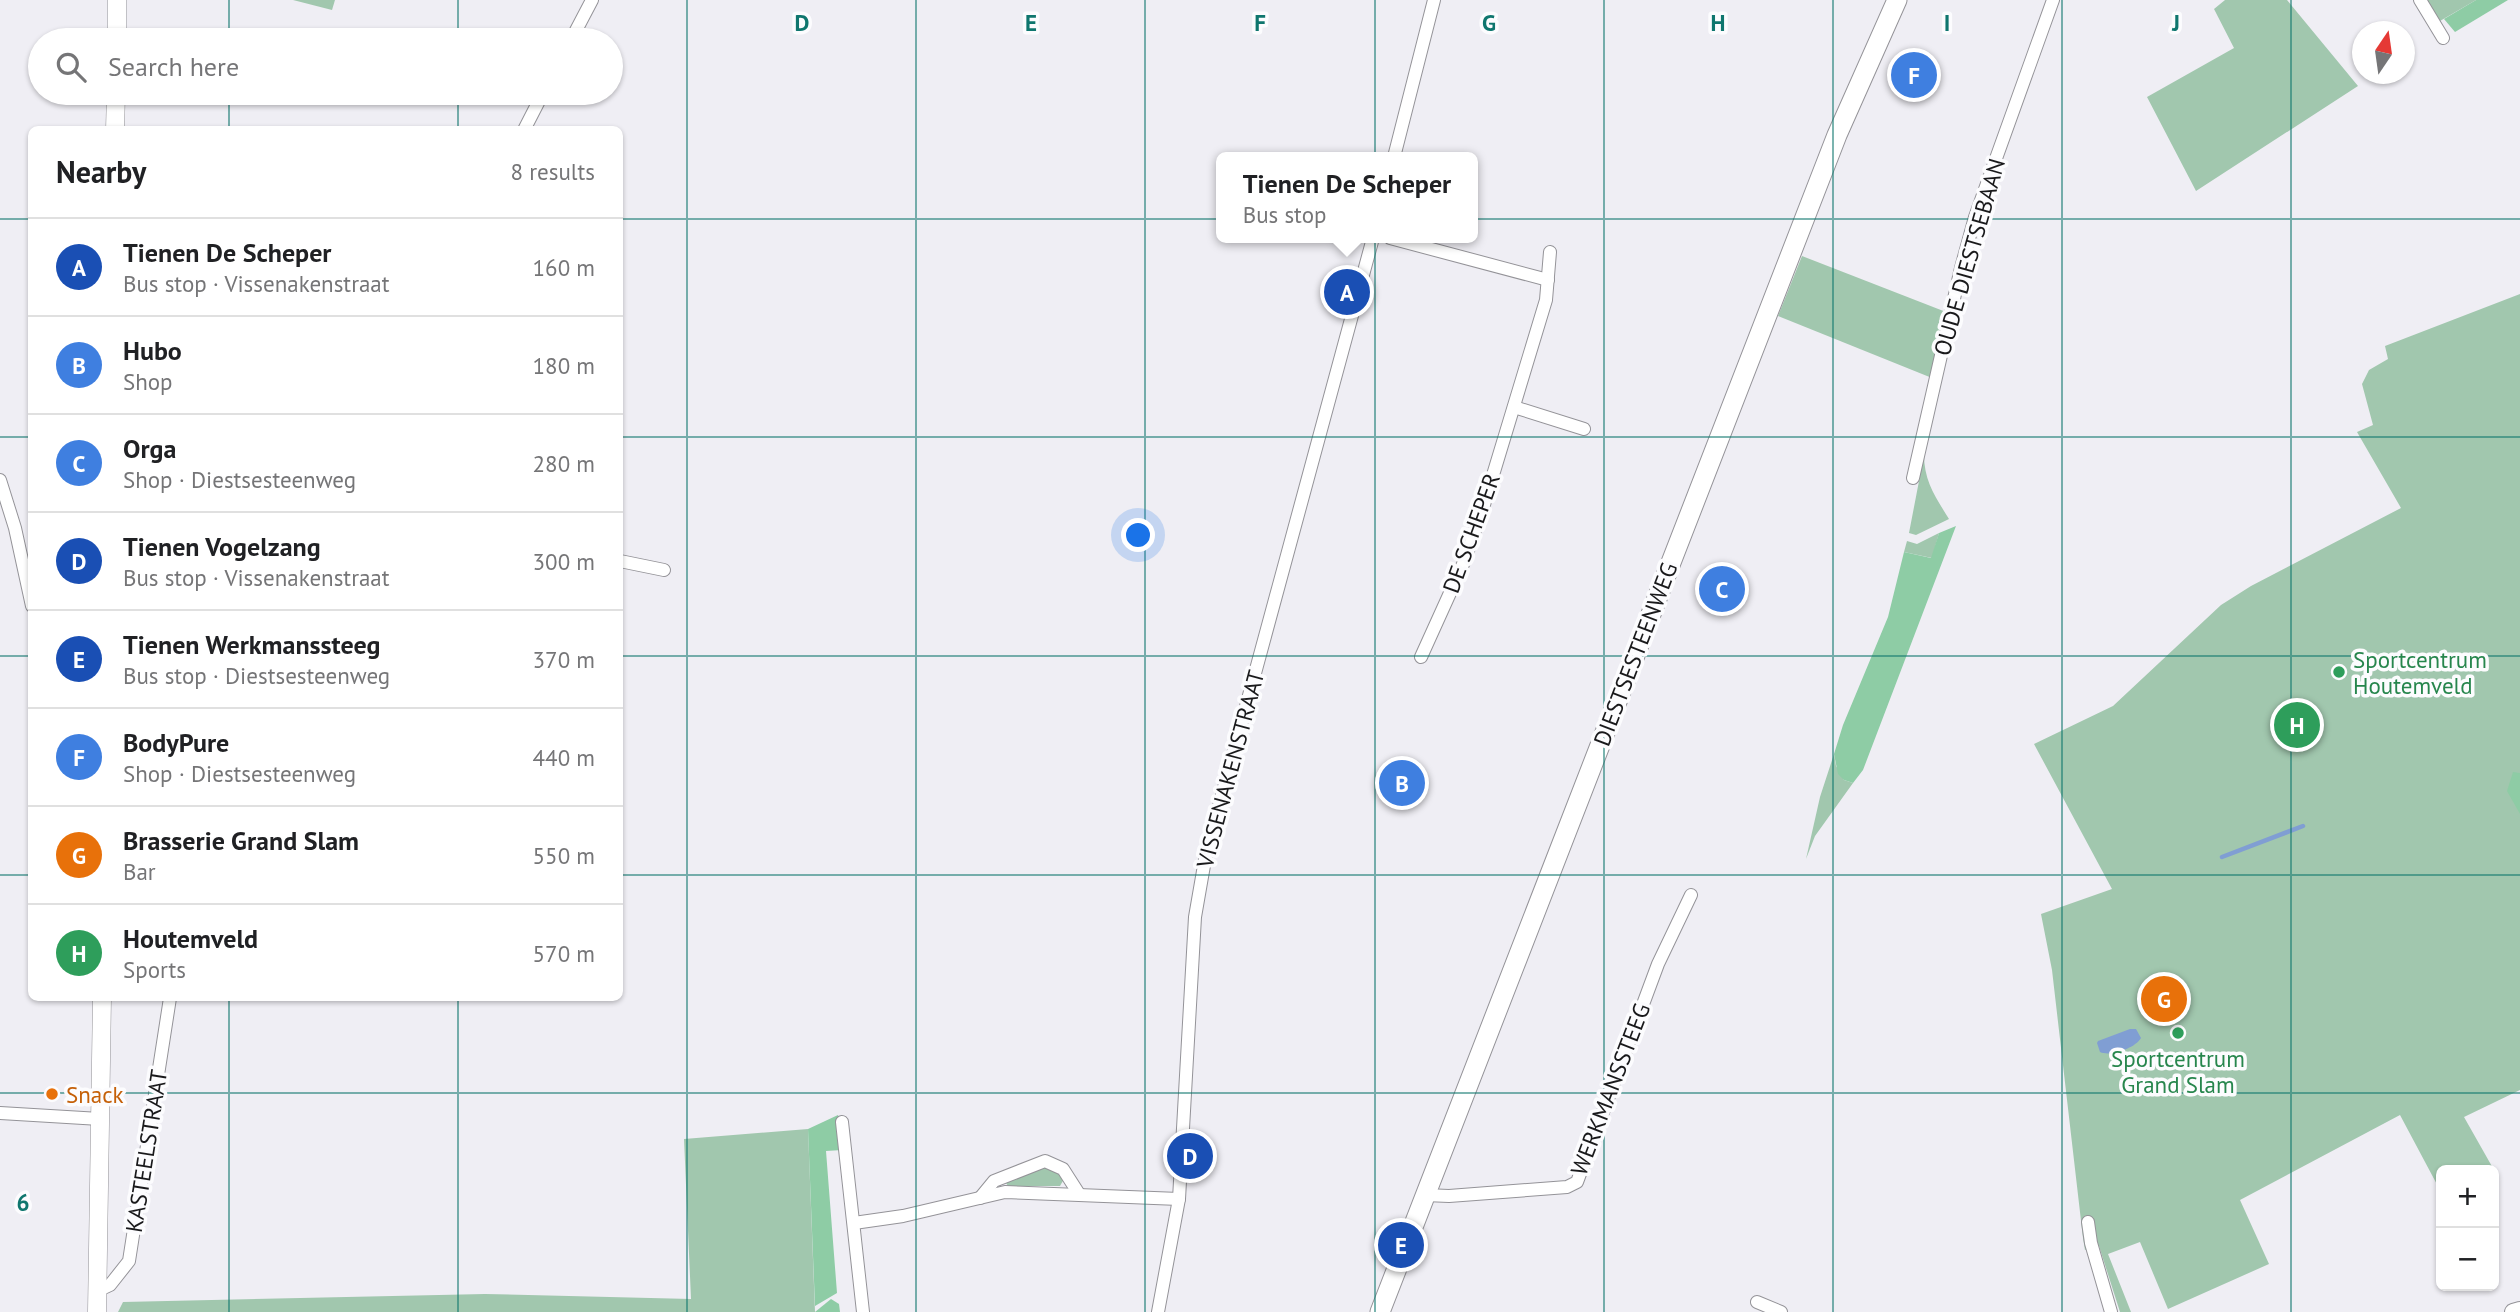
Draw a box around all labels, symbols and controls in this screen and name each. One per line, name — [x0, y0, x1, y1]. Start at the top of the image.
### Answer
text: D — [795, 8, 809, 37]
text: E — [1025, 8, 1037, 37]
text: F — [1254, 8, 1266, 37]
text: G — [1482, 8, 1496, 37]
text: H — [1711, 8, 1725, 37]
text: I — [1944, 8, 1950, 37]
text: J — [2171, 8, 2180, 37]
north arrow — [2352, 21, 2415, 84]
search box — [28, 28, 623, 105]
icon: search — [52, 48, 90, 86]
pin: F — [1891, 49, 1937, 101]
text: Search here — [108, 50, 239, 83]
text: Nearby — [56, 152, 146, 191]
popup — [1216, 152, 1478, 243]
street label: OUDE DIESTSEBAAN — [1927, 155, 2011, 359]
text: 8 results — [511, 157, 595, 186]
text: Tienen De Scheper — [1243, 167, 1451, 200]
text: Bus stop — [1243, 200, 1326, 229]
text: Tienen De Scheper — [123, 236, 332, 269]
text: A — [72, 253, 86, 282]
text: 160 m — [533, 253, 595, 282]
pin: A — [1324, 266, 1370, 318]
text: Bus stop · Vissenakenstraat — [123, 269, 390, 298]
text: Hubo — [123, 334, 182, 367]
text: B — [72, 351, 86, 380]
text: 180 m — [533, 351, 595, 380]
text: Shop — [123, 367, 173, 396]
text: Orga — [123, 432, 176, 465]
text: C — [73, 449, 85, 478]
text: 280 m — [533, 449, 595, 478]
text: Shop · Diestsesteenweg — [123, 465, 356, 494]
street label: DE SCHEPER — [1436, 469, 1506, 597]
your location — [1121, 518, 1155, 552]
text: Tienen Vogelzang — [123, 530, 321, 563]
text: D — [72, 547, 86, 576]
text: 300 m — [533, 547, 595, 576]
street label: DIESTSESTEENWEG — [1587, 558, 1683, 750]
text: Bus stop · Vissenakenstraat — [123, 563, 390, 592]
pin: C — [1699, 563, 1745, 615]
text: Tienen Werkmanssteeg — [123, 628, 381, 661]
text: E — [73, 645, 85, 674]
text: 370 m — [533, 645, 595, 674]
place label: Sportcentrum Houtemveld — [2353, 645, 2487, 700]
text: Bus stop · Diestsesteenweg — [123, 661, 390, 690]
marker: Sportcentrum Houtemveld — [2331, 664, 2347, 680]
street label: VISSENAKENSTRAAT — [1189, 667, 1270, 872]
pin: H — [2274, 699, 2320, 751]
text: BodyPure — [123, 726, 229, 759]
text: F — [73, 743, 85, 772]
text: 440 m — [533, 743, 595, 772]
pin: B — [1379, 757, 1425, 809]
text: Shop · Diestsesteenweg — [123, 759, 356, 788]
text: Brasserie Grand Slam — [123, 824, 359, 857]
text: G — [72, 841, 86, 870]
text: 550 m — [533, 841, 595, 870]
text: Bar — [123, 857, 156, 886]
text: Houtemveld — [123, 922, 258, 955]
text: H — [72, 939, 86, 968]
text: 570 m — [533, 939, 595, 968]
text: Sports — [123, 955, 186, 984]
pin: G — [2141, 973, 2187, 1025]
street label: WERKMANSSTEEG — [1564, 999, 1656, 1179]
marker: Sportcentrum Grand Slam — [2170, 1025, 2186, 1041]
place label: Sportcentrum Grand Slam — [2111, 1044, 2245, 1099]
street label: KASTEELSTRAAT — [119, 1067, 173, 1235]
place label: Snack — [66, 1080, 124, 1109]
marker: Snack — [44, 1086, 60, 1102]
pin: D — [1167, 1130, 1213, 1182]
map controls — [2436, 1165, 2499, 1291]
button: + — [2436, 1165, 2499, 1228]
text: 6 — [16, 1188, 30, 1217]
pin: E — [1378, 1219, 1424, 1271]
button: − — [2436, 1228, 2499, 1291]

